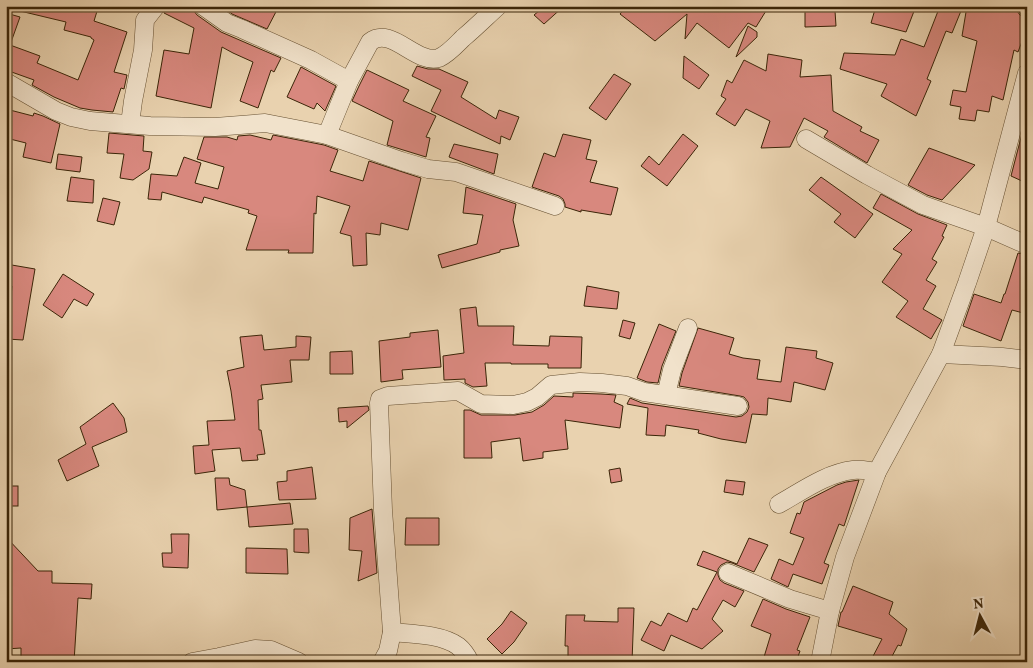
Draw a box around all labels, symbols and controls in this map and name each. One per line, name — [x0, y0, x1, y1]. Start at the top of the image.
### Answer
north arrow — [956, 590, 1006, 640]
text: N — [972, 595, 985, 615]

